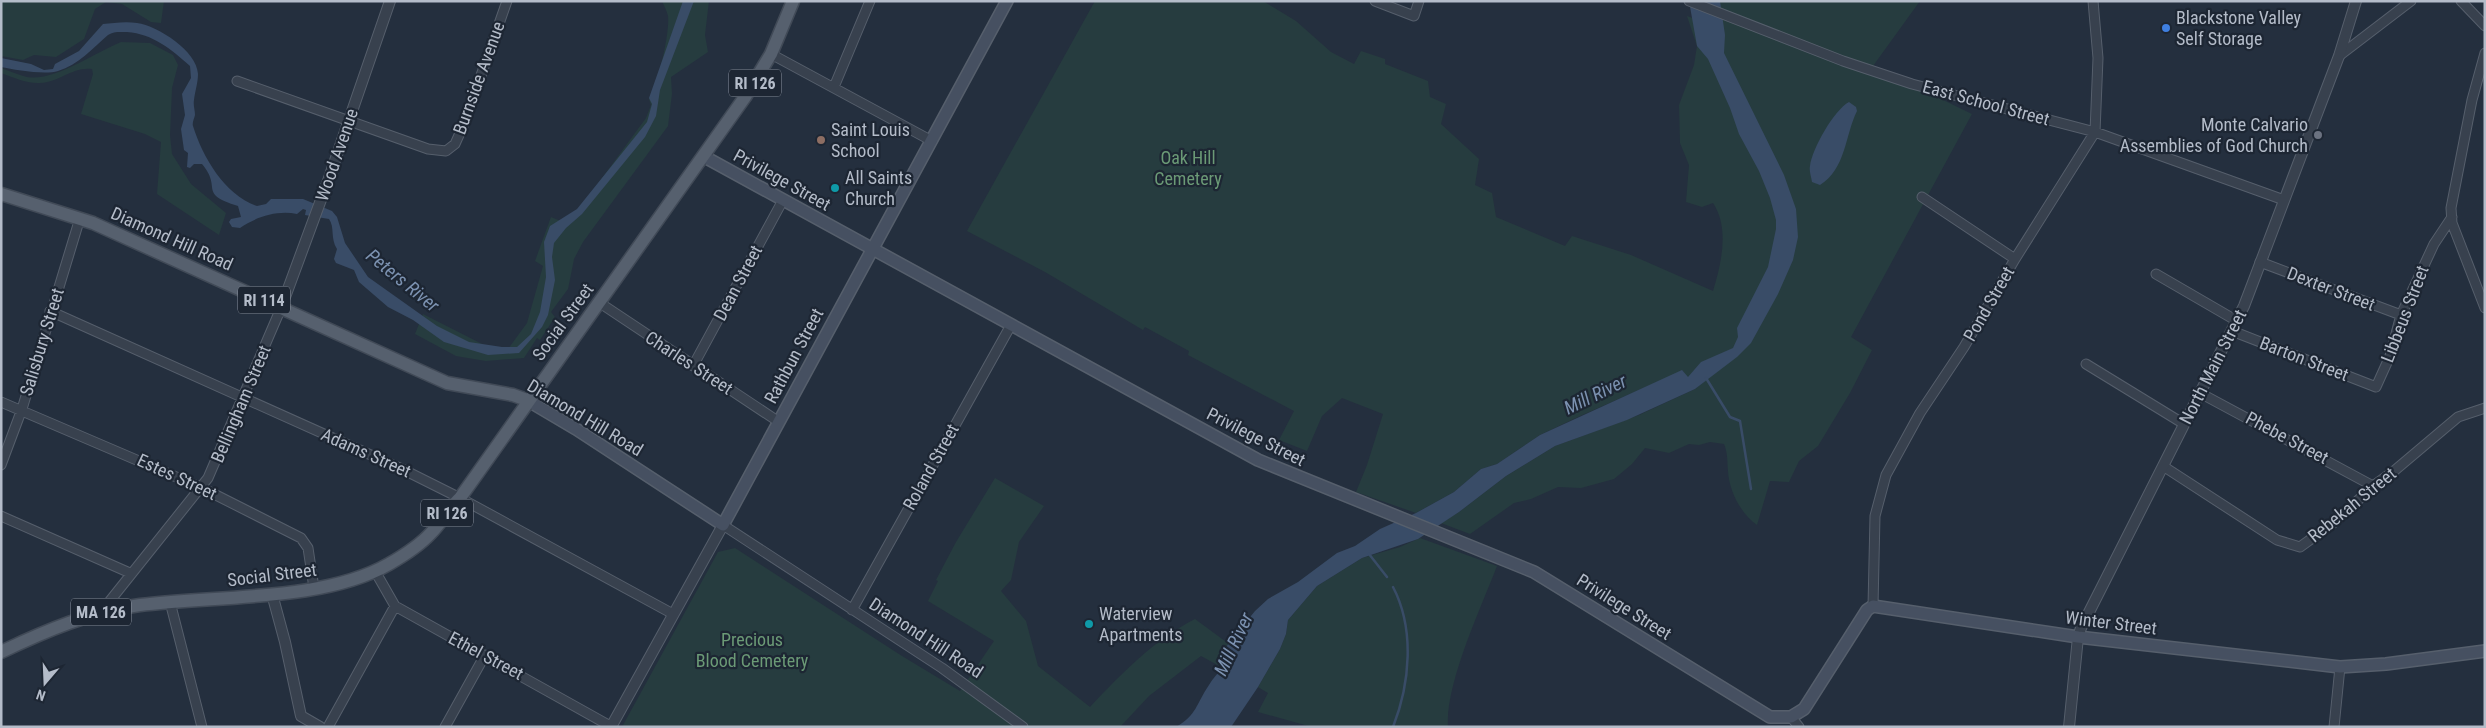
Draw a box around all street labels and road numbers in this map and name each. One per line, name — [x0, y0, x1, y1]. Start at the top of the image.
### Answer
street label: Burnside Avenue — [448, 19, 509, 137]
road number: RI 126 — [729, 70, 781, 96]
street label: East School Street — [1921, 76, 2052, 129]
street label: Wood Avenue — [311, 106, 362, 204]
street label: Privilege Street — [730, 144, 834, 215]
street label: Diamond Hill Road — [108, 202, 236, 275]
street label: Dean Street — [709, 241, 766, 324]
street label: Dexter Street — [2284, 262, 2378, 315]
street label: Libbeus Street — [2376, 262, 2433, 365]
street label: Pond Street — [1959, 263, 2018, 345]
street label: Social Street — [528, 279, 598, 364]
street label: Salisbury Street — [15, 285, 68, 398]
road number: RI 114 — [238, 286, 290, 314]
street label: Rathbun Street — [760, 305, 827, 407]
street label: North Main Street — [2175, 306, 2250, 428]
street label: Charles Street — [642, 327, 737, 399]
street label: Barton Street — [2257, 332, 2352, 385]
street label: Bellingham Street — [206, 342, 275, 466]
street label: Diamond Hill Road — [524, 375, 647, 460]
street label: Privilege Street — [1204, 403, 1309, 470]
street label: Phebe Street — [2242, 407, 2332, 468]
street label: Roland Street — [898, 420, 963, 514]
street label: Adams Street — [318, 423, 414, 482]
street label: Estes Street — [134, 449, 220, 504]
street label: Rebekah Street — [2303, 463, 2400, 546]
road number: RI 126 — [421, 499, 473, 526]
street label: Social Street — [226, 559, 318, 590]
street label: Privilege Street — [1573, 569, 1675, 644]
street label: Diamond Hill Road — [866, 593, 987, 682]
road number: MA 126 — [71, 598, 131, 626]
street label: Winter Street — [2064, 606, 2158, 639]
street label: Ethel Street — [445, 627, 527, 684]

